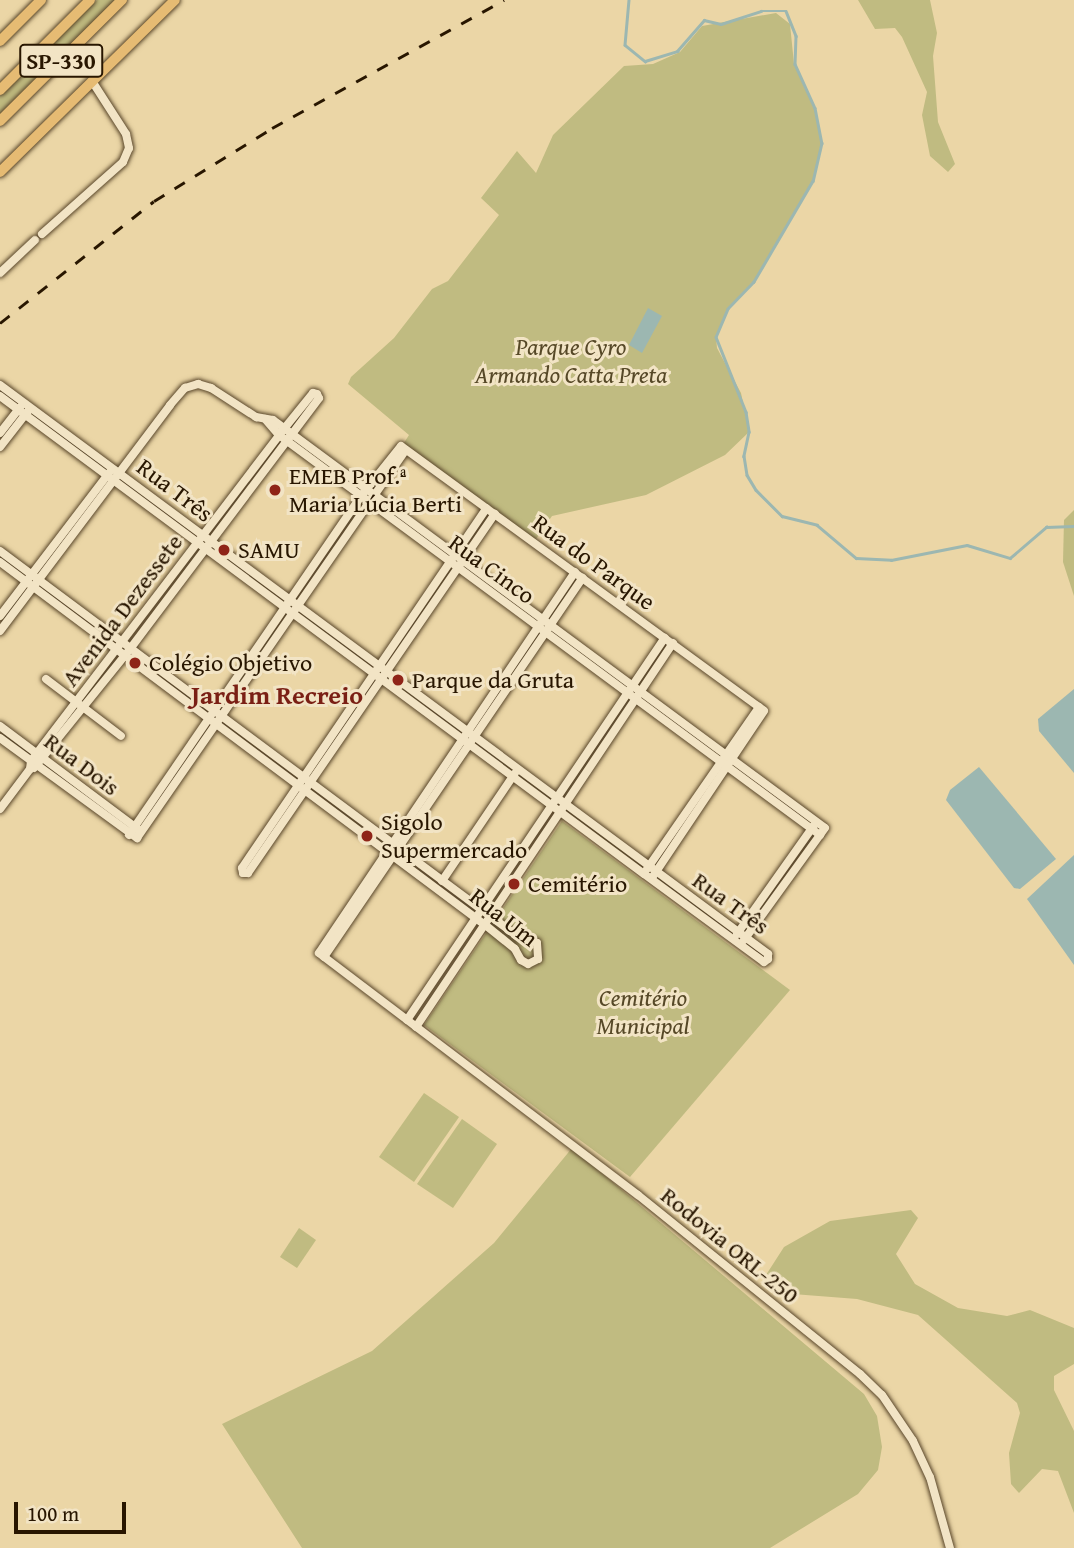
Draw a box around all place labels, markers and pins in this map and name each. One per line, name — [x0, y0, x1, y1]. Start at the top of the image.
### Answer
place label: EMEB Prof.ª Maria Lúcia Berti — [289, 462, 462, 518]
marker: EMEB Prof.ª Maria Lúcia Berti — [267, 482, 283, 498]
place label: SAMU — [238, 536, 300, 564]
marker: SAMU — [216, 542, 232, 558]
place label: Colégio Objetivo — [149, 649, 312, 677]
marker: Colégio Objetivo — [127, 655, 143, 671]
place label: Parque da Gruta — [412, 666, 574, 694]
marker: Parque da Gruta — [390, 672, 406, 688]
place label: Sigolo Supermercado — [381, 808, 527, 864]
marker: Sigolo Supermercado — [359, 828, 375, 844]
place label: Cemitério — [528, 870, 627, 898]
marker: Cemitério — [506, 876, 522, 892]

